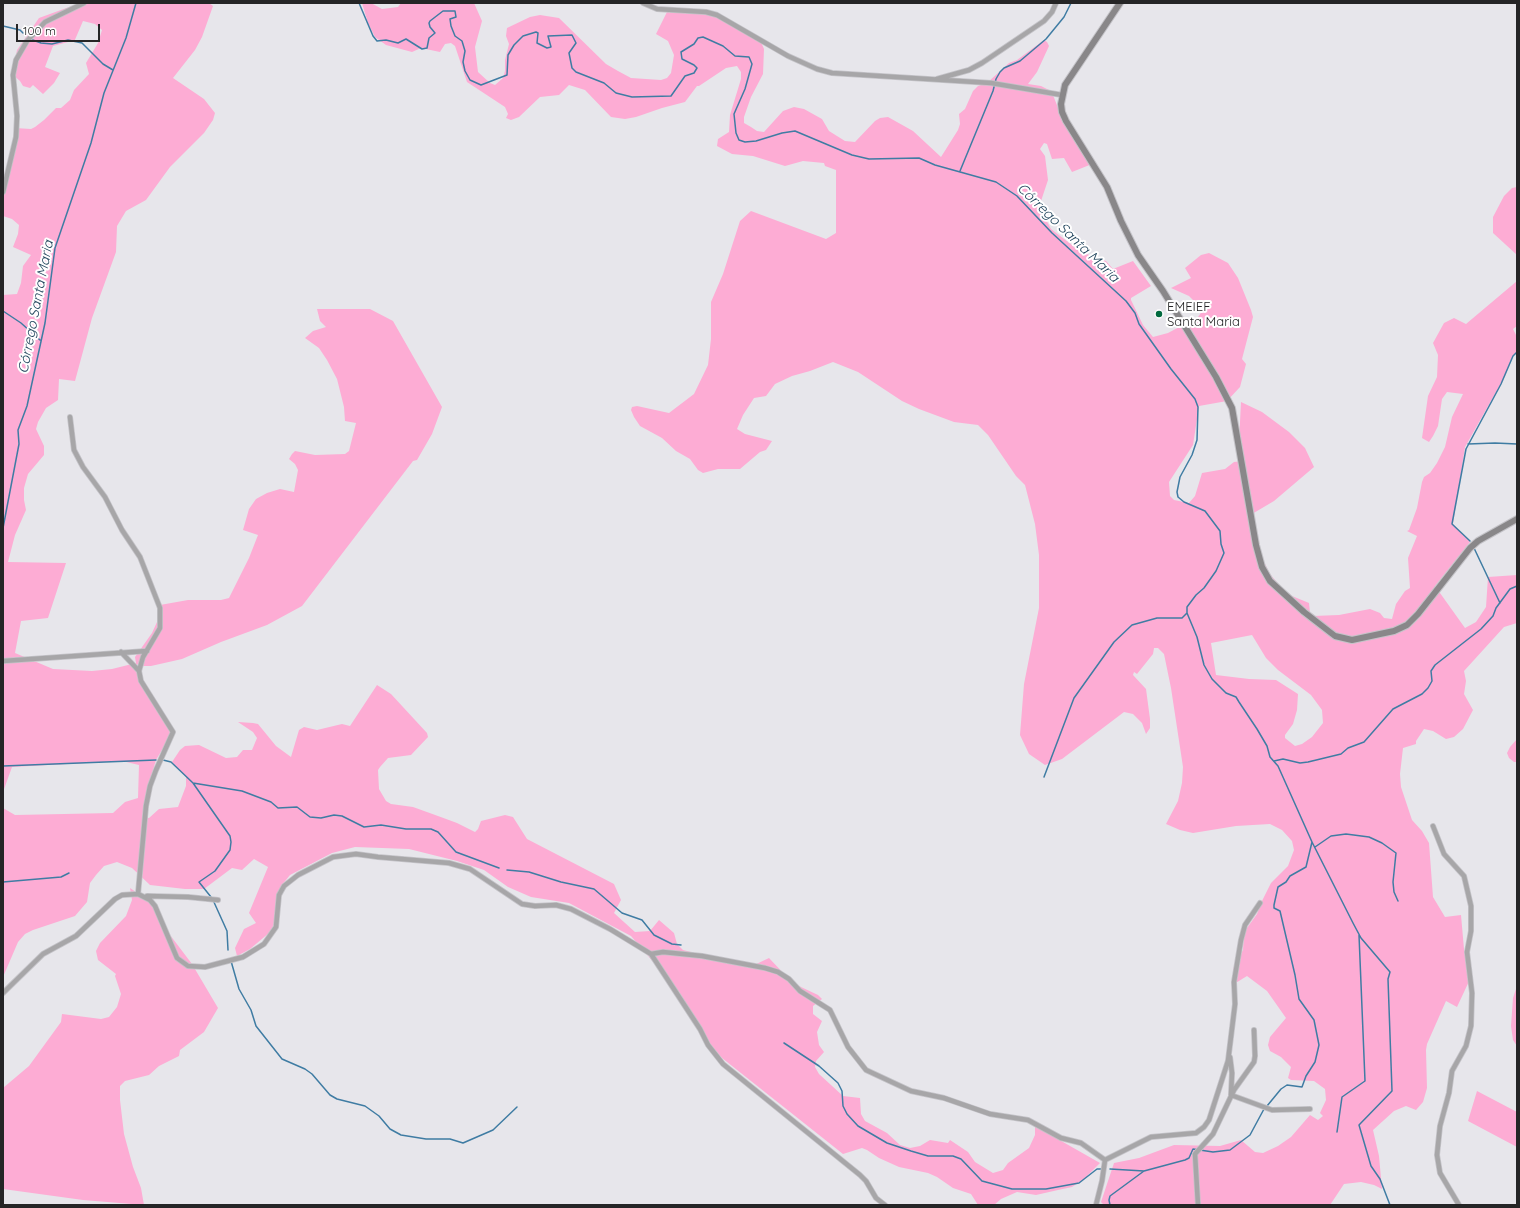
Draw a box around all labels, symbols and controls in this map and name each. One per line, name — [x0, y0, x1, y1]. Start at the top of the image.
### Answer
scale bar — [18, 16, 102, 42]
text: 100 m — [23, 23, 56, 38]
water label: Córrego Santa Maria — [1014, 180, 1122, 286]
water label: Córrego Santa Maria — [15, 239, 57, 375]
place label: EMEIEF Santa Maria — [1167, 299, 1240, 330]
marker: EMEIEF Santa Maria — [1154, 309, 1164, 319]

